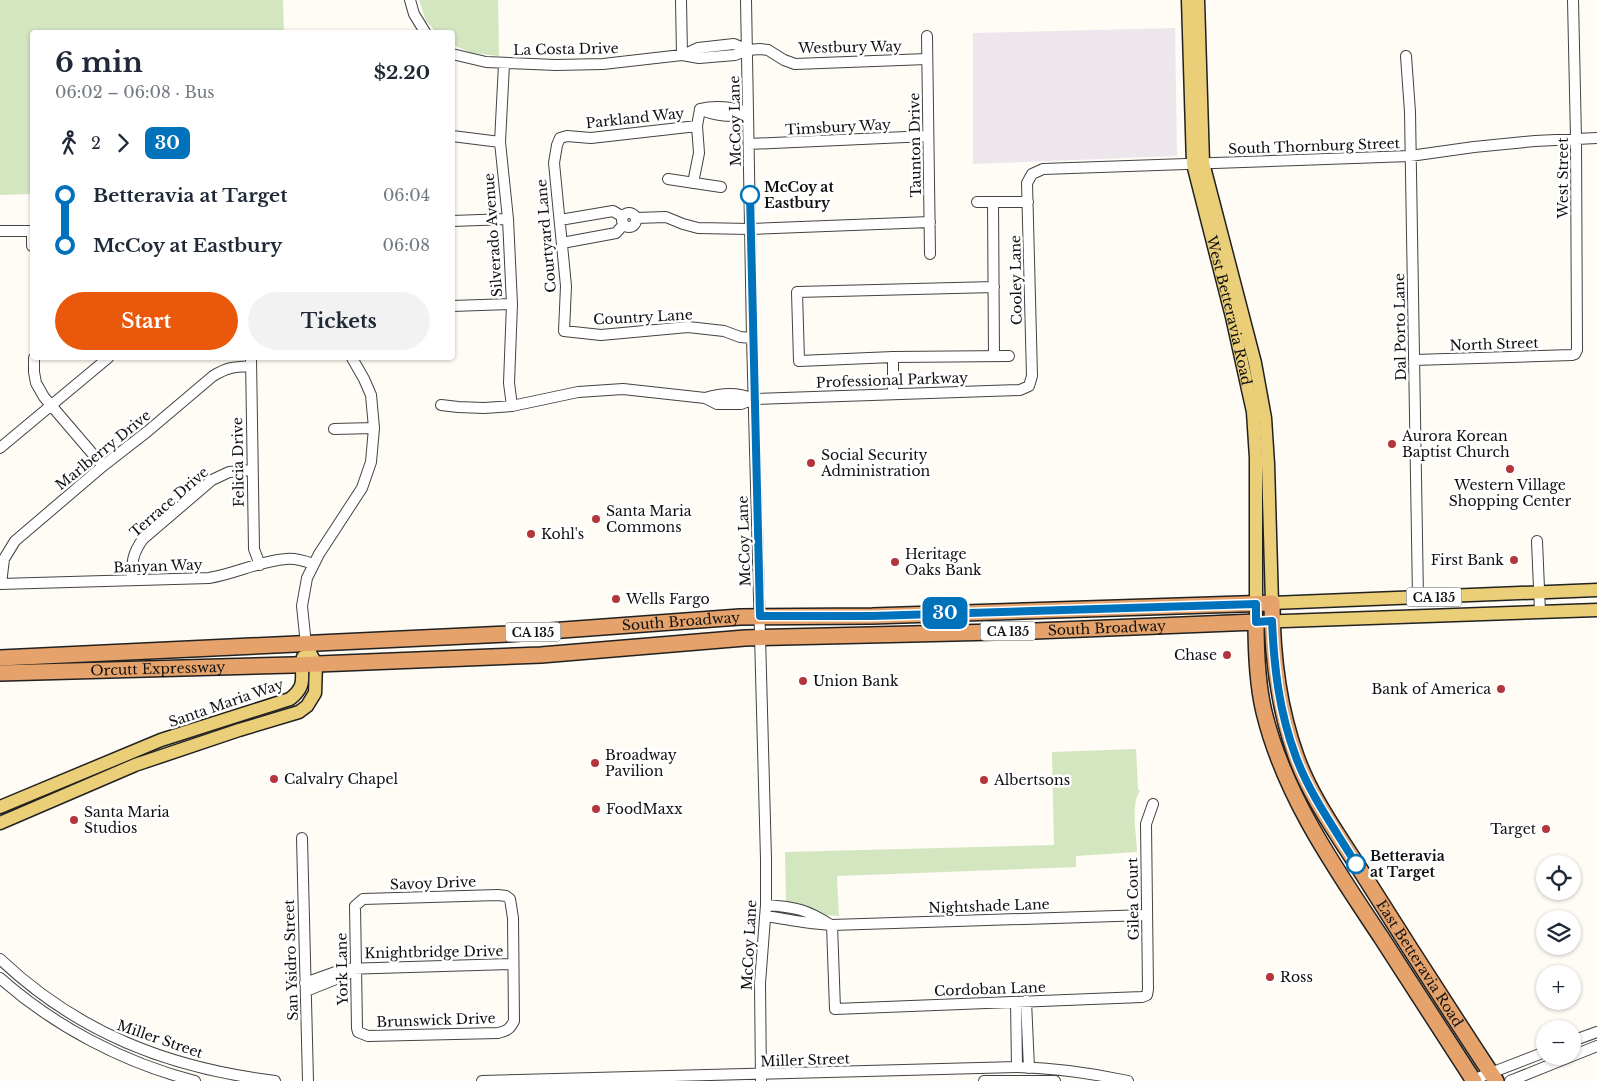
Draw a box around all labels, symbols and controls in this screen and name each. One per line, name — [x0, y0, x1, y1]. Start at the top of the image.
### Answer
street label: Westbury Way — [797, 37, 902, 57]
street label: La Costa Drive — [513, 39, 619, 59]
text: 6 min — [55, 45, 143, 80]
text: $2.20 — [374, 61, 430, 84]
street label: McCoy Lane — [725, 76, 745, 166]
text: 06:02 – 06:08 · Bus — [55, 82, 215, 102]
street label: Taunton Drive — [905, 92, 925, 198]
street label: Parkland Way — [585, 104, 685, 132]
street label: Timsbury Way — [785, 115, 891, 139]
icon: walk — [55, 129, 83, 157]
icon: forward — [109, 129, 137, 157]
text: 30 — [155, 132, 180, 154]
text: 2 — [91, 133, 101, 153]
street label: South Thornburg Street — [1228, 134, 1401, 158]
street label: West Street — [1554, 137, 1572, 220]
street label: Silverado Avenue — [480, 172, 506, 298]
street label: Courtyard Lane — [532, 178, 560, 294]
place label: McCoy at Eastbury — [764, 178, 834, 212]
text: Betteravia at Target — [93, 184, 287, 207]
text: 06:04 — [383, 185, 430, 205]
marker: McCoy at Eastbury — [740, 185, 760, 205]
street label: West Betteravia Road — [1202, 233, 1256, 387]
text: McCoy at Eastbury — [93, 234, 282, 257]
text: 06:08 — [383, 235, 430, 255]
street label: Cooley Lane — [1006, 235, 1026, 325]
street label: Dal Porto Lane — [1390, 273, 1410, 381]
button: Start — [55, 292, 238, 350]
button: Tickets — [248, 292, 430, 350]
street label: Country Lane — [593, 305, 693, 329]
street label: North Street — [1449, 333, 1540, 355]
street label: Professional Parkway — [816, 368, 968, 392]
street label: Marlberry Drive — [52, 406, 154, 494]
street label: Felicia Drive — [228, 417, 248, 507]
place label: Aurora Korean Baptist Church — [1401, 427, 1510, 461]
marker: Aurora Korean Baptist Church — [1386, 438, 1398, 450]
place label: Social Security Administration — [820, 446, 931, 480]
marker: Social Security Administration — [805, 457, 817, 469]
street label: Terrace Drive — [126, 463, 212, 541]
marker: Western Village Shopping Center — [1504, 463, 1516, 475]
place label: Western Village Shopping Center — [1449, 476, 1572, 510]
street label: McCoy Lane — [733, 495, 755, 587]
place label: Santa Maria Commons — [606, 502, 692, 536]
marker: Santa Maria Commons — [590, 513, 602, 525]
place label: Kohl's — [541, 525, 584, 543]
marker: Kohl's — [525, 528, 537, 540]
place label: Heritage Oaks Bank — [905, 545, 982, 579]
place label: First Bank — [1431, 551, 1504, 569]
marker: First Bank — [1508, 554, 1520, 566]
street label: Banyan Way — [113, 555, 203, 577]
marker: Heritage Oaks Bank — [889, 556, 901, 568]
road number: CA 135 — [1406, 588, 1462, 606]
place label: Wells Fargo — [625, 590, 710, 608]
marker: Wells Fargo — [610, 593, 622, 605]
line badge: 30 — [922, 597, 968, 629]
text: 30 — [932, 602, 958, 624]
street label: South Broadway — [621, 608, 741, 635]
street label: South Broadway — [1047, 617, 1166, 639]
road number: CA 135 — [506, 622, 560, 642]
road number: CA 135 — [980, 622, 1036, 640]
place label: Chase — [1174, 646, 1217, 664]
marker: Chase — [1221, 649, 1233, 661]
street label: Orcutt Expressway — [90, 658, 226, 680]
place label: Union Bank — [813, 672, 899, 690]
street label: Santa Maria Way — [166, 675, 286, 731]
marker: Union Bank — [797, 675, 809, 687]
place label: Bank of America — [1371, 680, 1491, 698]
marker: Bank of America — [1495, 683, 1507, 695]
place label: Broadway Pavilion — [605, 746, 677, 780]
marker: Broadway Pavilion — [589, 757, 601, 769]
place label: Calvalry Chapel — [284, 770, 399, 788]
place label: Albertsons — [993, 771, 1070, 789]
marker: Calvalry Chapel — [268, 773, 280, 785]
marker: Albertsons — [978, 774, 990, 786]
place label: FoodMaxx — [606, 800, 683, 818]
place label: Santa Maria Studios — [84, 803, 170, 837]
marker: FoodMaxx — [590, 803, 602, 815]
marker: Santa Maria Studios — [68, 814, 80, 826]
place label: Target — [1490, 820, 1537, 838]
marker: Target — [1540, 823, 1552, 835]
place label: Betteravia at Target — [1370, 847, 1445, 881]
marker: Betteravia at Target — [1346, 854, 1366, 874]
map controls — [1536, 855, 1581, 1065]
button: locate — [1536, 855, 1581, 900]
street label: Gilea Court — [1123, 857, 1143, 941]
street label: Savoy Drive — [390, 873, 476, 893]
street label: Nightshade Lane — [928, 895, 1050, 917]
street label: East Betteravia Road — [1372, 896, 1467, 1031]
street label: San Ysidro Street — [280, 898, 302, 1021]
street label: McCoy Lane — [738, 899, 760, 991]
button: layers — [1536, 910, 1581, 955]
street label: York Lane — [332, 932, 352, 1007]
street label: Knightbridge Drive — [364, 942, 504, 962]
button: + — [1536, 965, 1581, 1010]
place label: Ross — [1280, 968, 1313, 986]
marker: Ross — [1264, 971, 1276, 983]
street label: Cordoban Lane — [934, 978, 1046, 1000]
street label: Brunswick Drive — [376, 1009, 496, 1031]
street label: Miller Street — [115, 1016, 206, 1062]
button: − — [1536, 1020, 1581, 1065]
street label: Miller Street — [760, 1049, 851, 1071]

